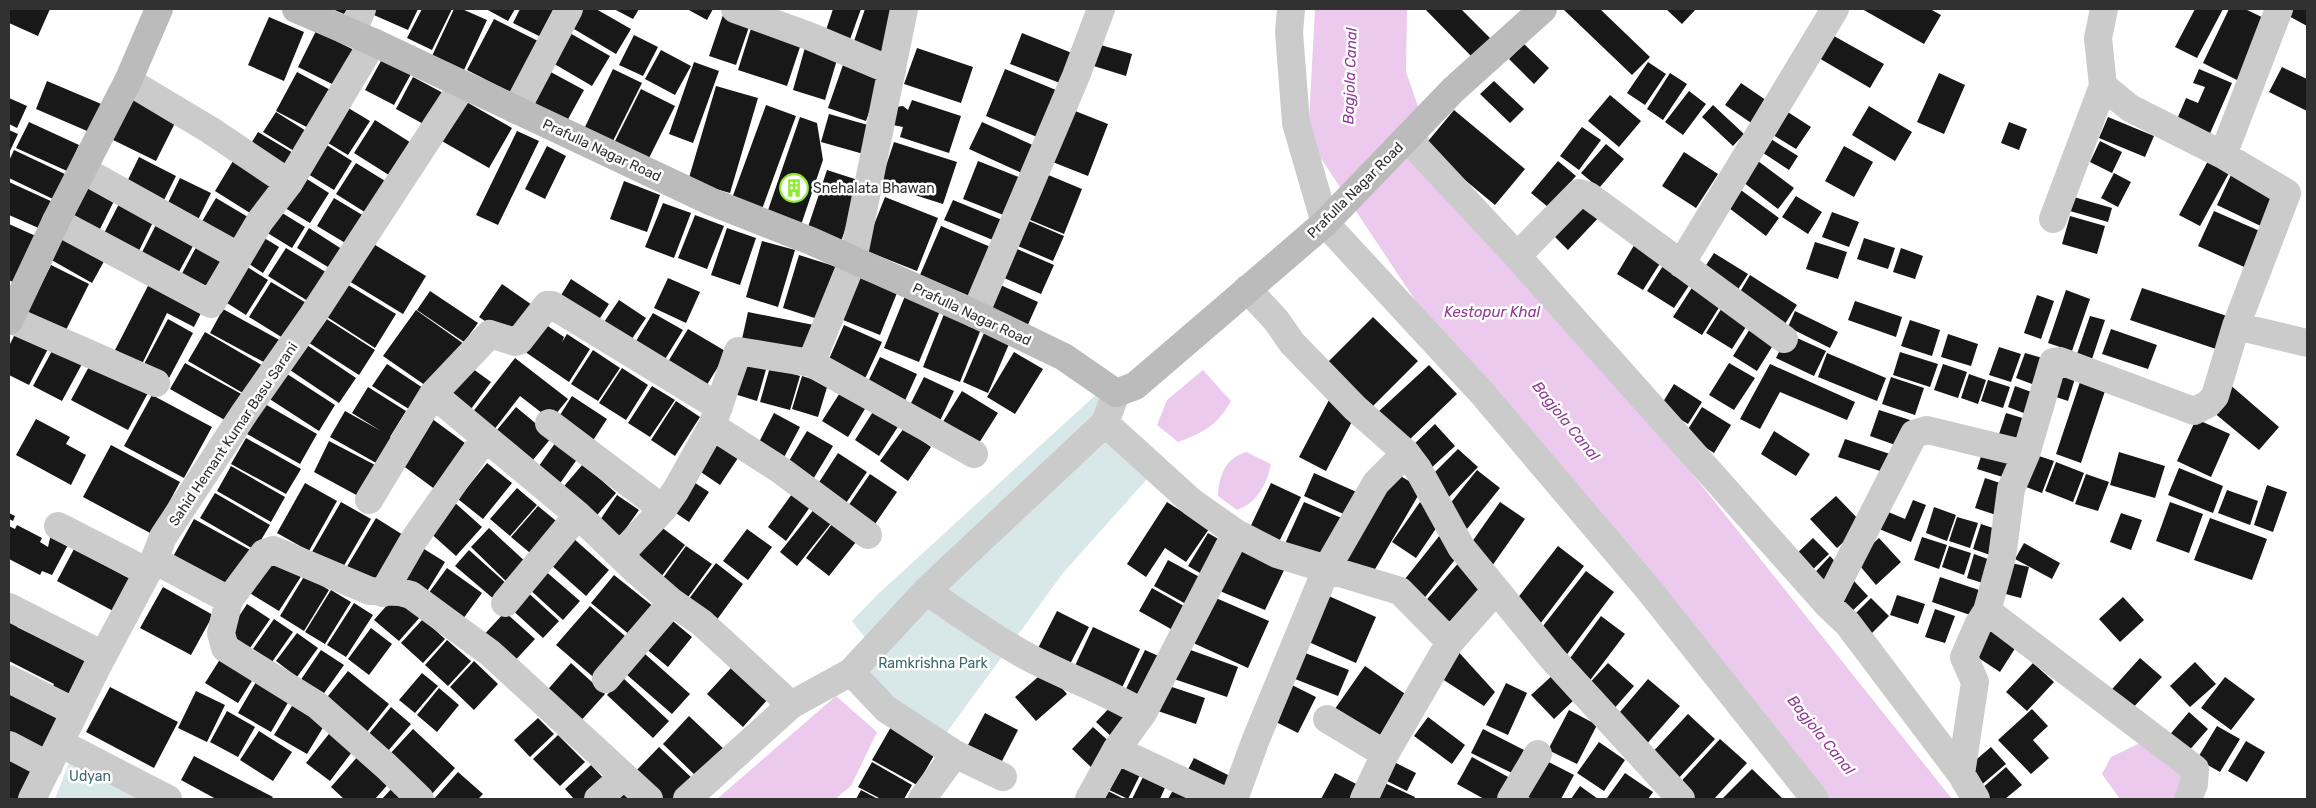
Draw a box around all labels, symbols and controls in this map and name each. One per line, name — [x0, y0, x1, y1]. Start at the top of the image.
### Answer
water label: Bagjola Canal — [1339, 27, 1361, 125]
street label: Prafulla Nagar Road — [540, 116, 664, 185]
street label: Prafulla Nagar Road — [1304, 139, 1407, 242]
building icon: Snehalata Bhawan — [779, 173, 809, 203]
place label: Snehalata Bhawan — [813, 180, 935, 197]
street label: Prafulla Nagar Road — [910, 280, 1034, 349]
water label: Kestopur Khal — [1444, 303, 1540, 321]
street label: Sahid Hemant Kumar Basu Sarani — [165, 339, 301, 529]
water label: Bagjola Canal — [1529, 378, 1604, 465]
park label: Ramkrishna Park — [878, 655, 989, 672]
water label: Bagjola Canal — [1784, 692, 1859, 779]
park label: Udyan — [69, 768, 111, 785]

